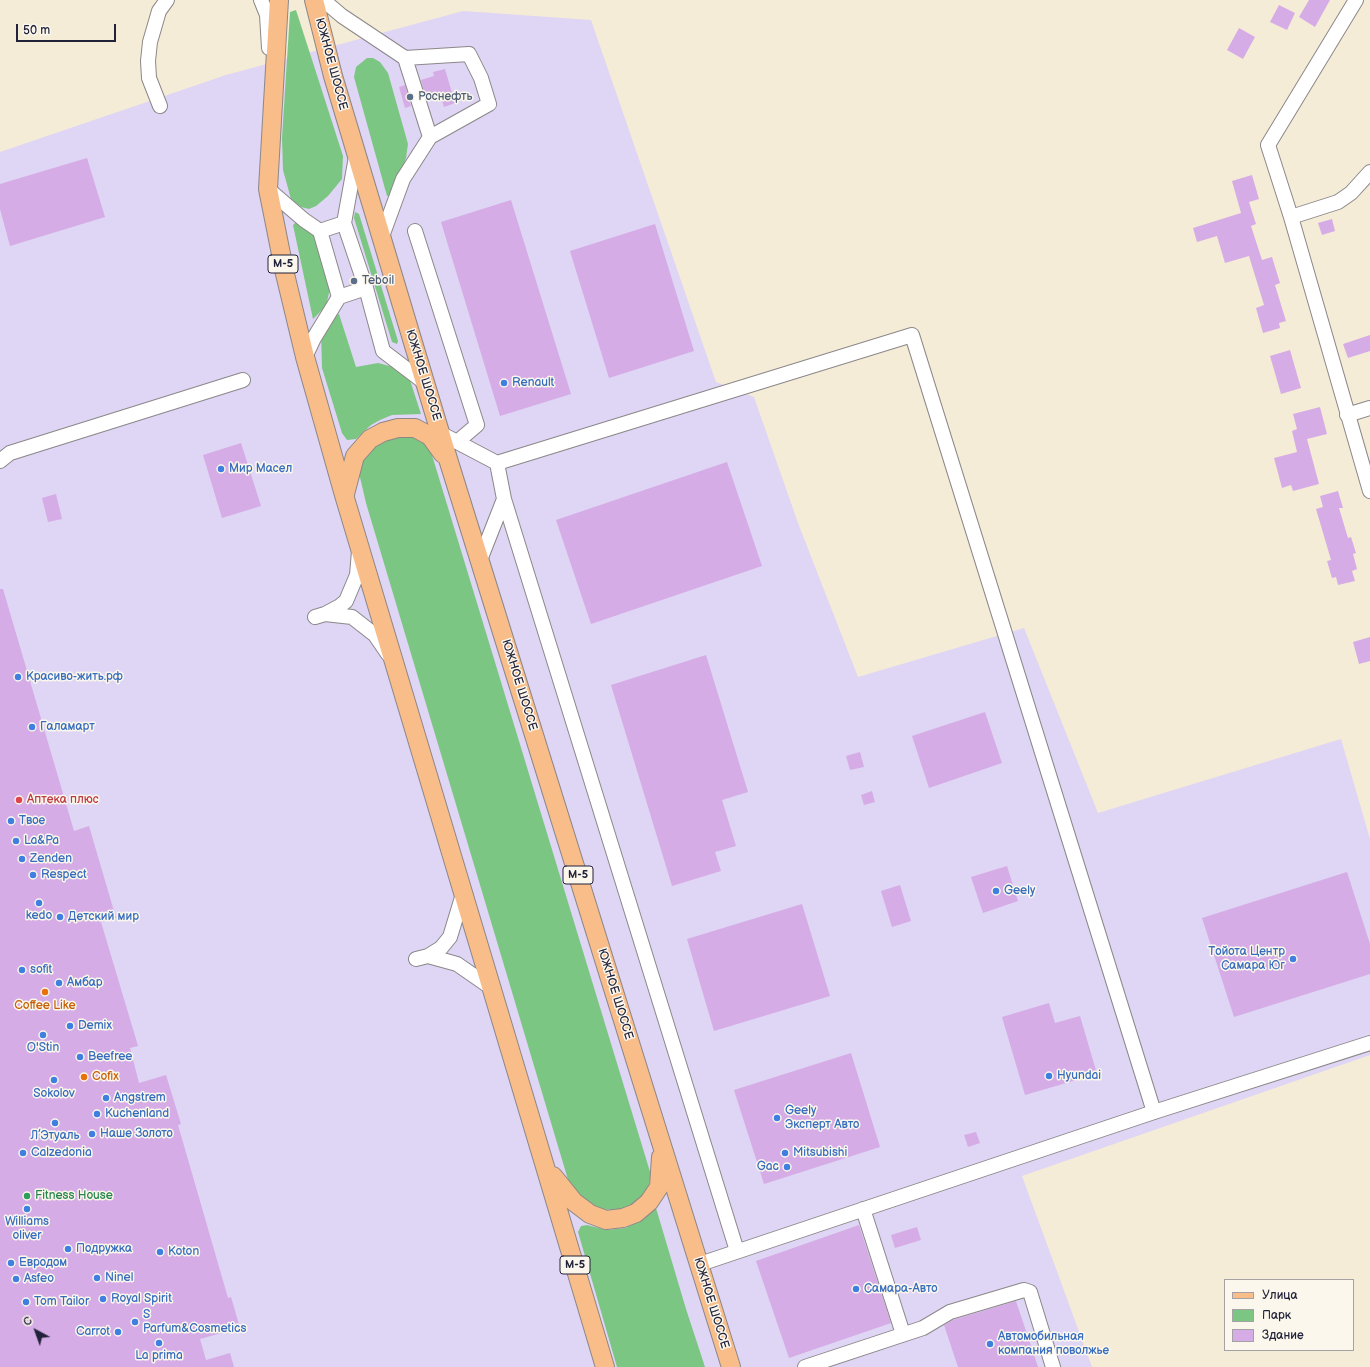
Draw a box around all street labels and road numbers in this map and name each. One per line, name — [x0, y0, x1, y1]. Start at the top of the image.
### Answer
street label: ЮЖНОЕ ШОССЕ — [312, 16, 350, 112]
road number: М-5 — [268, 255, 298, 273]
street label: ЮЖНОЕ ШОССЕ — [402, 328, 444, 422]
street label: ЮЖНОЕ ШОССЕ — [498, 638, 540, 732]
road number: М-5 — [563, 866, 593, 884]
street label: ЮЖНОЕ ШОССЕ — [594, 947, 636, 1041]
road number: М-5 — [560, 1256, 590, 1274]
street label: ЮЖНОЕ ШОССЕ — [690, 1256, 732, 1350]

